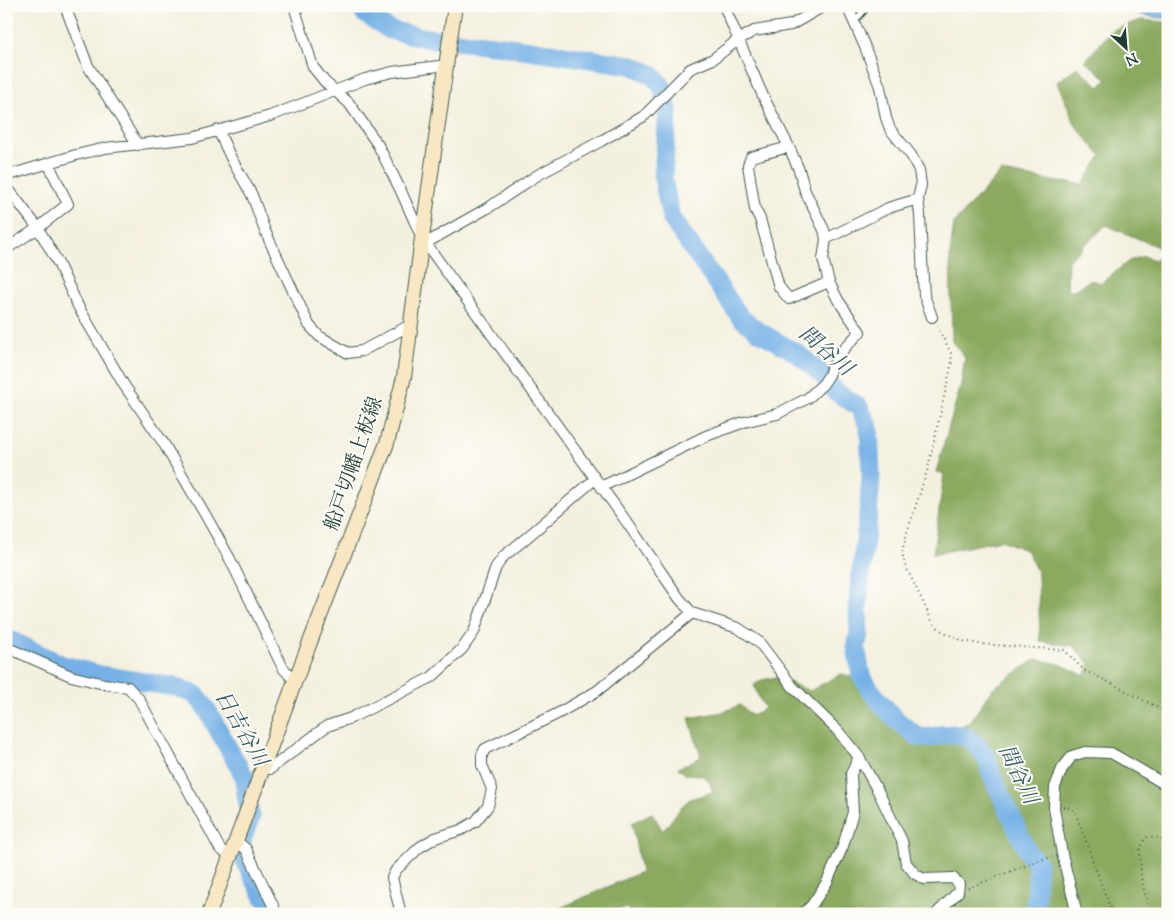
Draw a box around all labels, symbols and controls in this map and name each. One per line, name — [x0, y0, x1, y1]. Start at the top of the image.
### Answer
north arrow — [1102, 22, 1152, 72]
text: N — [1121, 46, 1140, 69]
water label: 間谷川 — [791, 320, 860, 385]
street label: 船戸切幡上板線 — [319, 393, 391, 535]
water label: 日吉谷川 — [206, 685, 275, 775]
water label: 間谷川 — [990, 740, 1045, 812]

